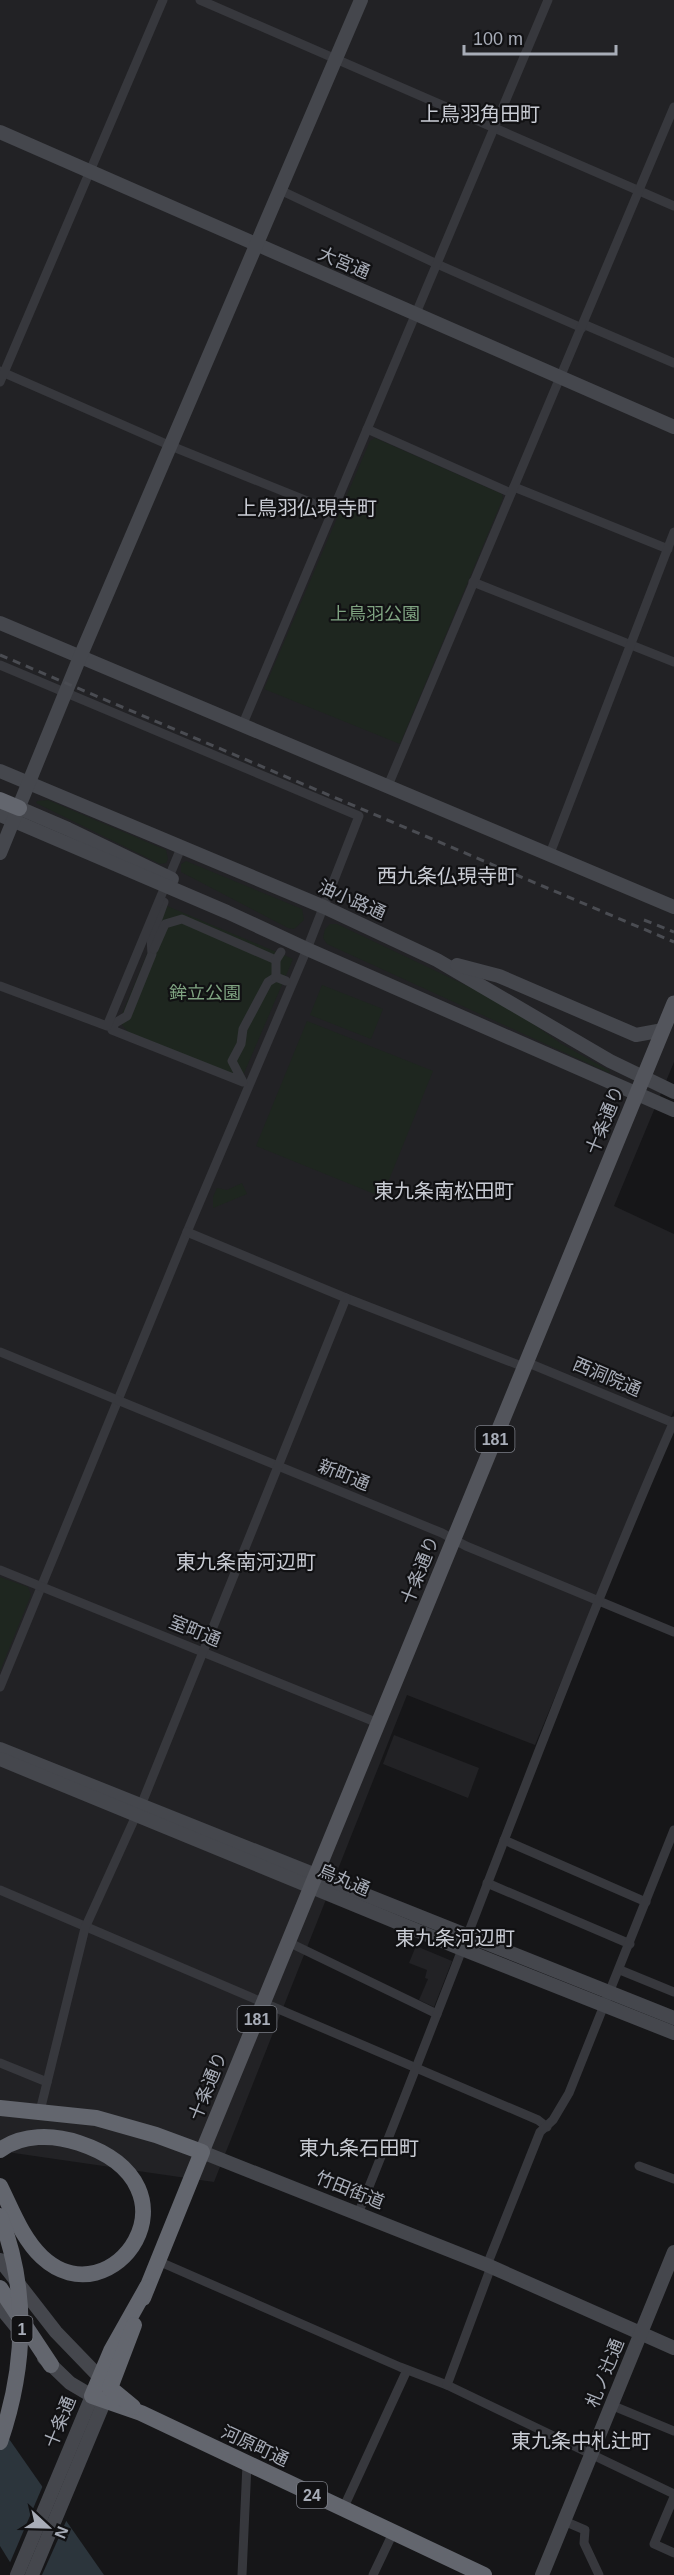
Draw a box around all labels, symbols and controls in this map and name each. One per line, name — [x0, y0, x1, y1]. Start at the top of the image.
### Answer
scale bar — [464, 18, 616, 56]
text: 100 m — [473, 29, 523, 49]
district label: 上鳥羽角田町 — [420, 103, 540, 125]
street label: 大宮通 — [315, 243, 373, 283]
district label: 上鳥羽仏現寺町 — [237, 497, 377, 519]
park label: 上鳥羽公園 — [330, 604, 420, 624]
district label: 西九条仏現寺町 — [377, 865, 517, 887]
street label: 油小路通 — [315, 876, 389, 924]
park label: 鉾立公園 — [169, 983, 241, 1003]
street label: 十条通り — [582, 1083, 628, 1157]
district label: 東九条南松田町 — [374, 1180, 514, 1202]
street label: 西洞院通 — [570, 1354, 644, 1400]
road number: 181 — [476, 1426, 514, 1452]
street label: 新町通 — [315, 1456, 373, 1494]
street label: 十条通り — [397, 1533, 443, 1607]
district label: 東九条南河辺町 — [176, 1551, 316, 1573]
street label: 室町通 — [166, 1612, 224, 1650]
street label: 烏丸通 — [315, 1860, 373, 1900]
district label: 東九条河辺町 — [395, 1927, 515, 1949]
road number: 181 — [238, 2006, 276, 2032]
street label: 十条通り — [185, 2049, 231, 2123]
district label: 東九条石田町 — [299, 2137, 419, 2159]
street label: 竹田街道 — [313, 2167, 387, 2213]
road number: 1 — [12, 2316, 32, 2342]
street label: 札ノ辻通 — [582, 2336, 628, 2410]
street label: 十条通 — [41, 2393, 79, 2451]
street label: 河原町通 — [218, 2422, 292, 2470]
district label: 東九条中札辻町 — [511, 2430, 651, 2452]
road number: 24 — [297, 2482, 327, 2508]
north arrow — [18, 2497, 78, 2557]
text: N — [51, 2524, 71, 2541]

